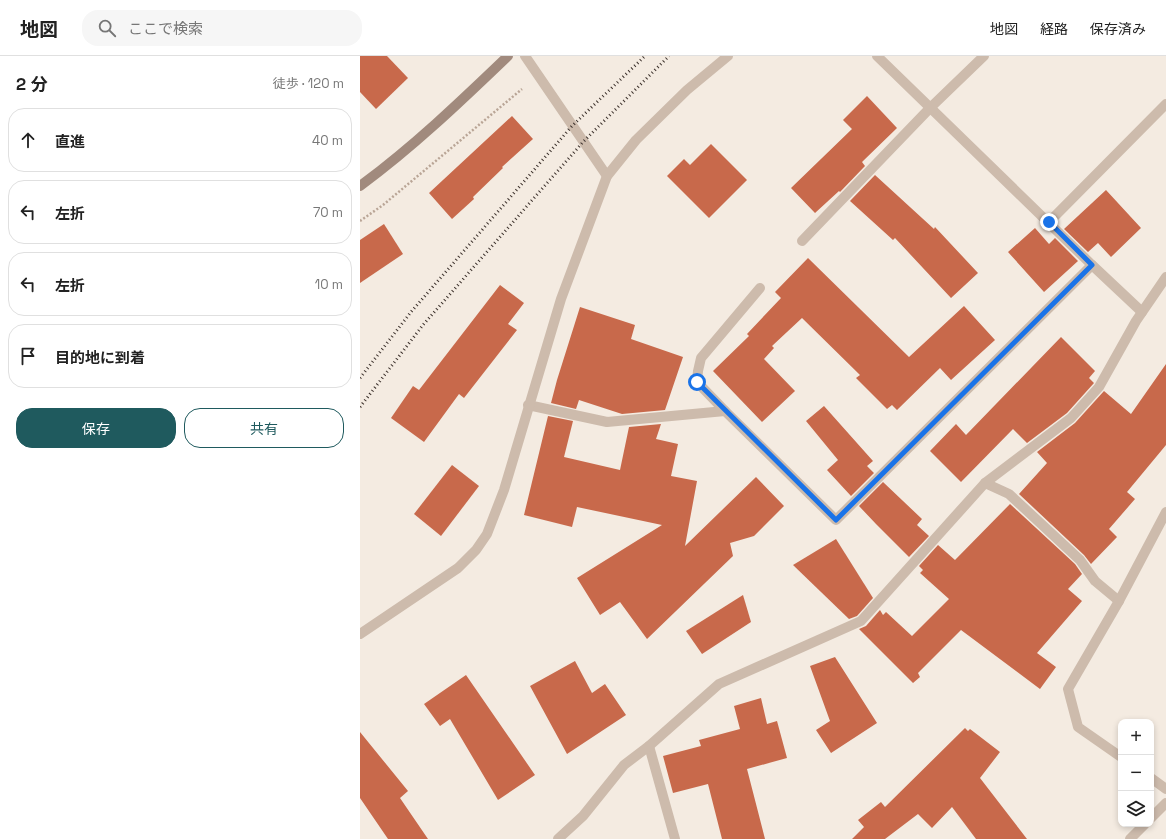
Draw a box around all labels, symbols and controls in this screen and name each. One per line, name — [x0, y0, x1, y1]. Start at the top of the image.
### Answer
search box — [82, 10, 362, 46]
text: 地図 — [20, 17, 58, 42]
icon: search — [96, 17, 118, 39]
text: ここで検索 — [128, 19, 203, 38]
text: 地図 — [990, 20, 1018, 38]
text: 経路 — [1040, 20, 1068, 38]
text: 保存済み — [1090, 20, 1146, 38]
text: 2 分 — [16, 73, 47, 95]
text: 徒歩 · 120 m — [273, 75, 344, 92]
icon: ahead — [17, 129, 39, 151]
text: 直進 — [55, 132, 85, 151]
text: 40 m — [312, 132, 343, 149]
icon: left — [17, 201, 39, 223]
text: 左折 — [55, 204, 85, 223]
text: 70 m — [313, 204, 343, 221]
route end — [1040, 213, 1058, 231]
icon: left — [17, 273, 39, 295]
text: 左折 — [55, 276, 85, 295]
text: 10 m — [315, 276, 343, 293]
icon: arrive — [17, 345, 39, 367]
text: 目的地に到着 — [55, 348, 145, 367]
route start — [688, 373, 706, 391]
button: 保存 — [16, 408, 176, 448]
button: 共有 — [184, 408, 344, 448]
map controls — [1118, 719, 1154, 827]
button: + — [1118, 719, 1154, 755]
button: − — [1118, 755, 1154, 791]
button: layers — [1118, 791, 1154, 827]

